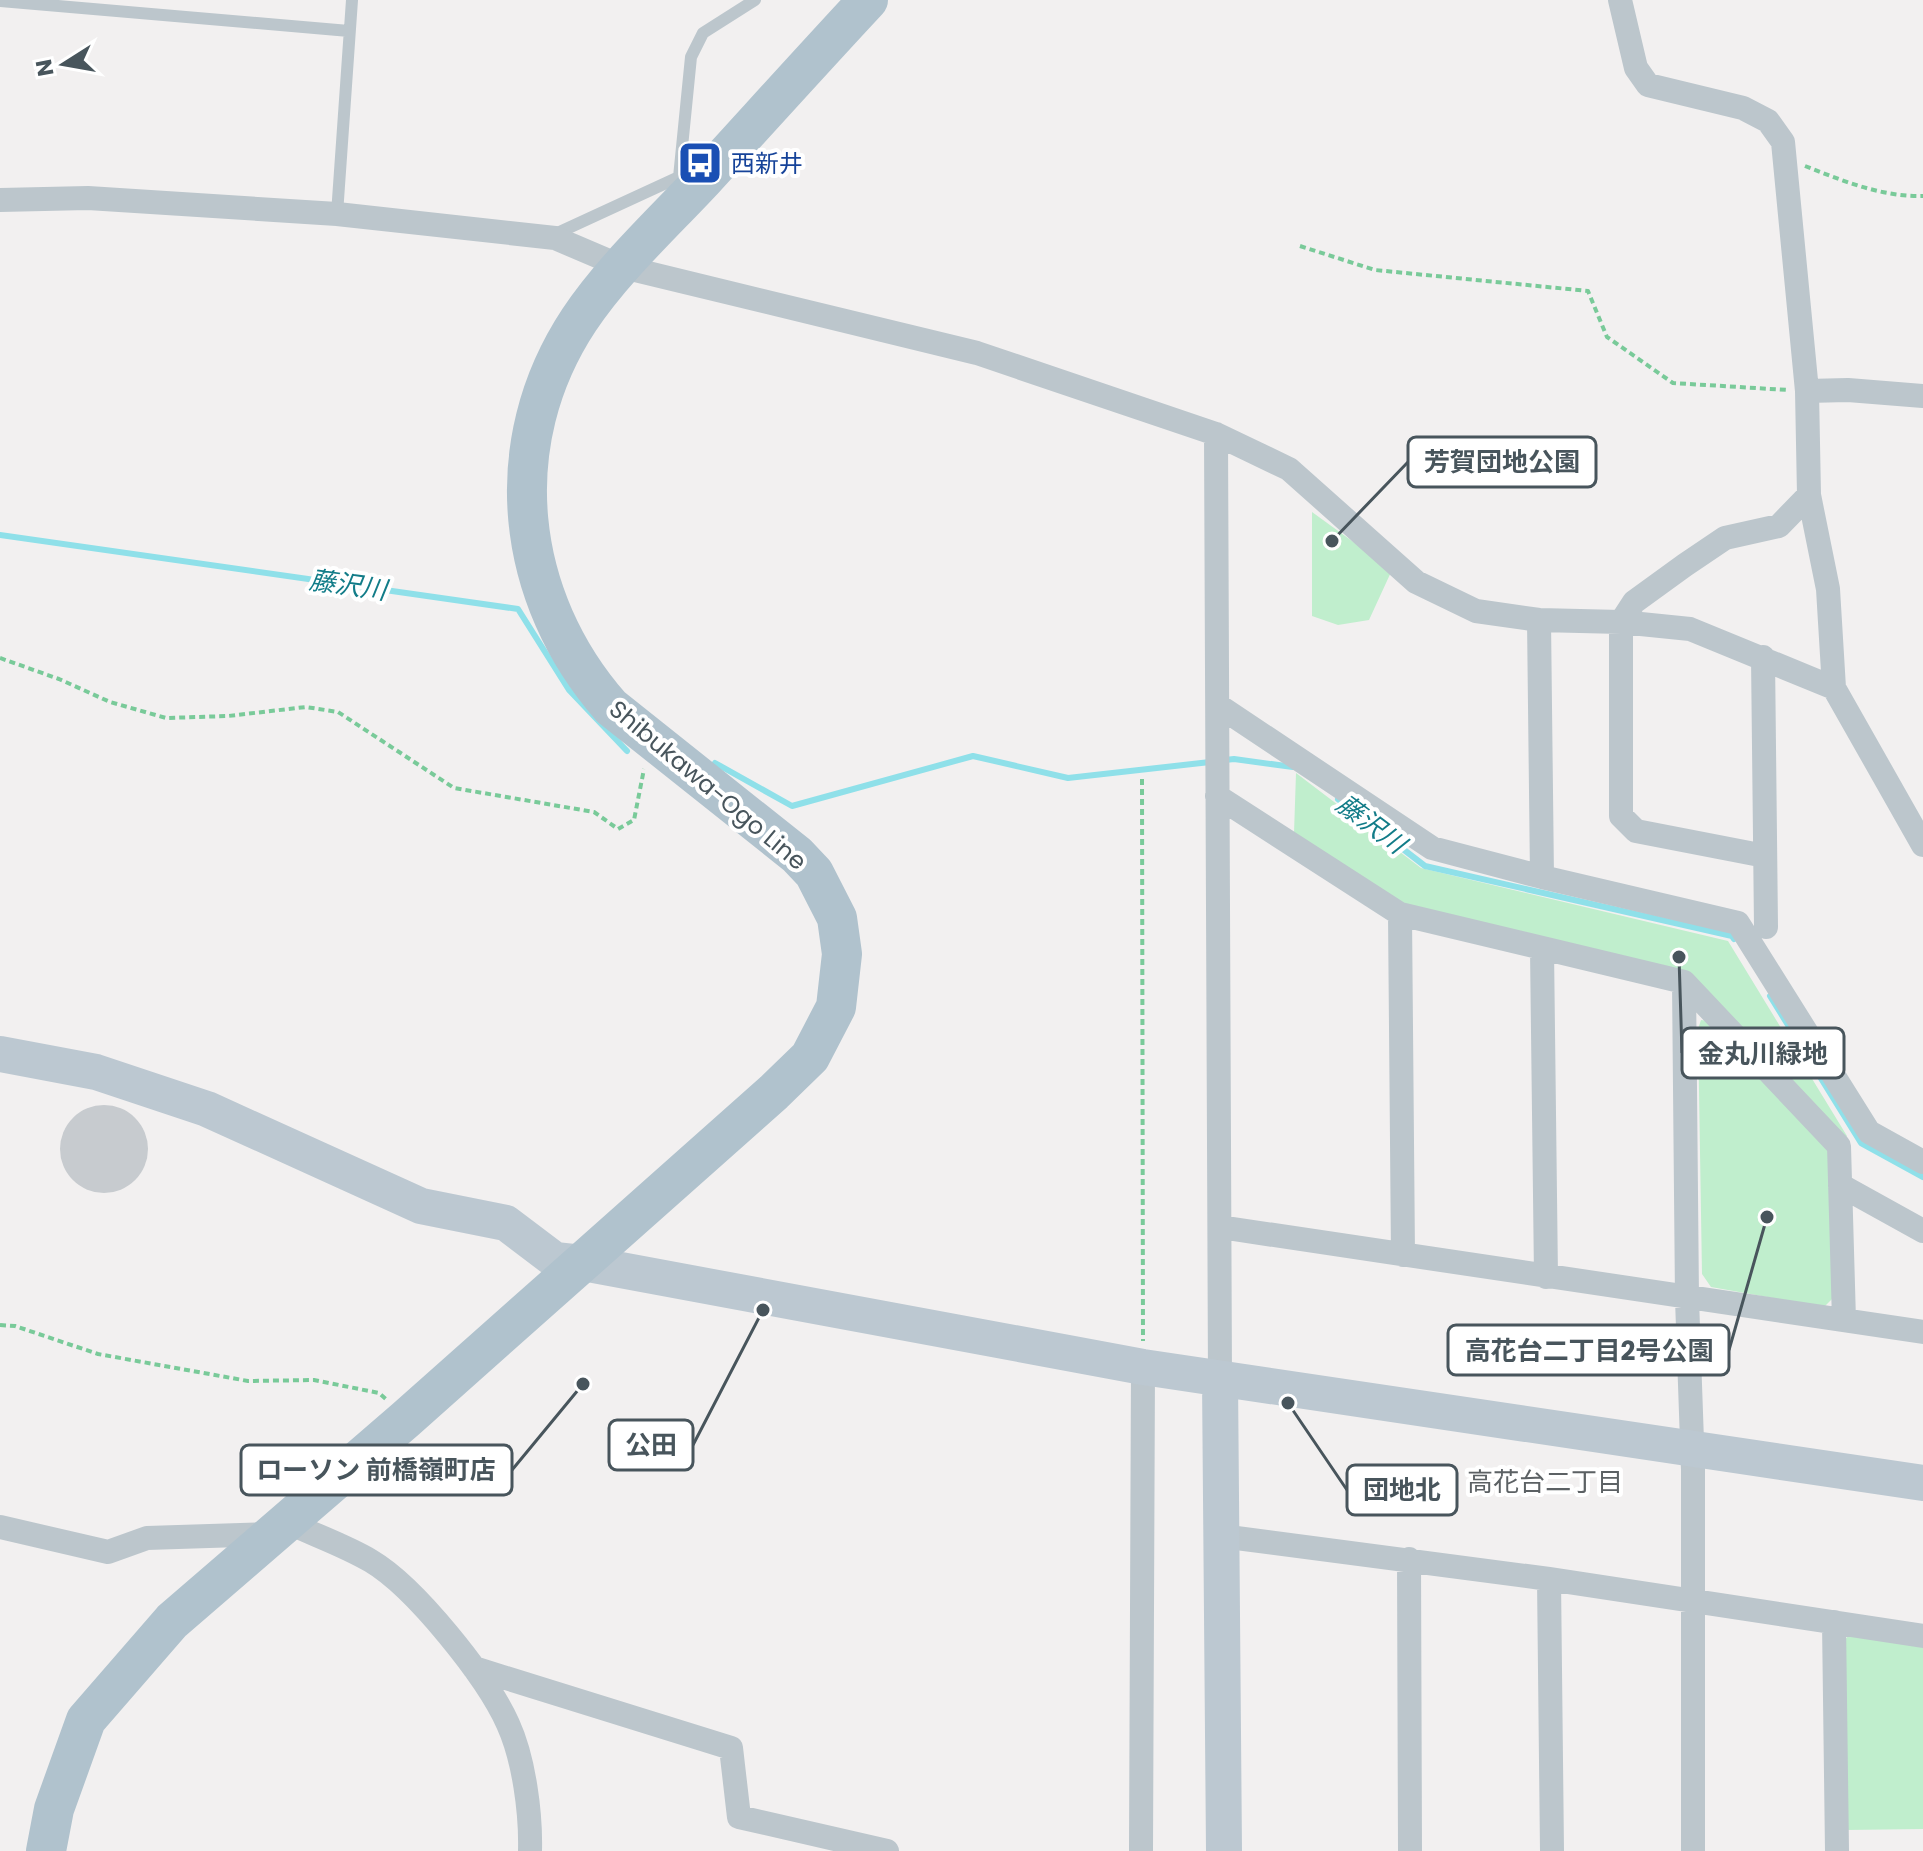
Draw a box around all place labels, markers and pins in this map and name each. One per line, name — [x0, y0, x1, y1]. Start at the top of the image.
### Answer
bus stop icon: 西新井 — [676, 139, 724, 187]
place label: 西新井 — [731, 147, 803, 180]
callout: 芳賀団地公園 — [1408, 437, 1596, 487]
callout: 金丸川緑地 — [1682, 1028, 1844, 1078]
callout: 高花台二丁目2号公園 — [1448, 1325, 1729, 1375]
callout: 公田 — [609, 1420, 693, 1470]
callout: ローソン 前橋嶺町店 — [241, 1445, 512, 1495]
callout: 団地北 — [1347, 1465, 1457, 1515]

